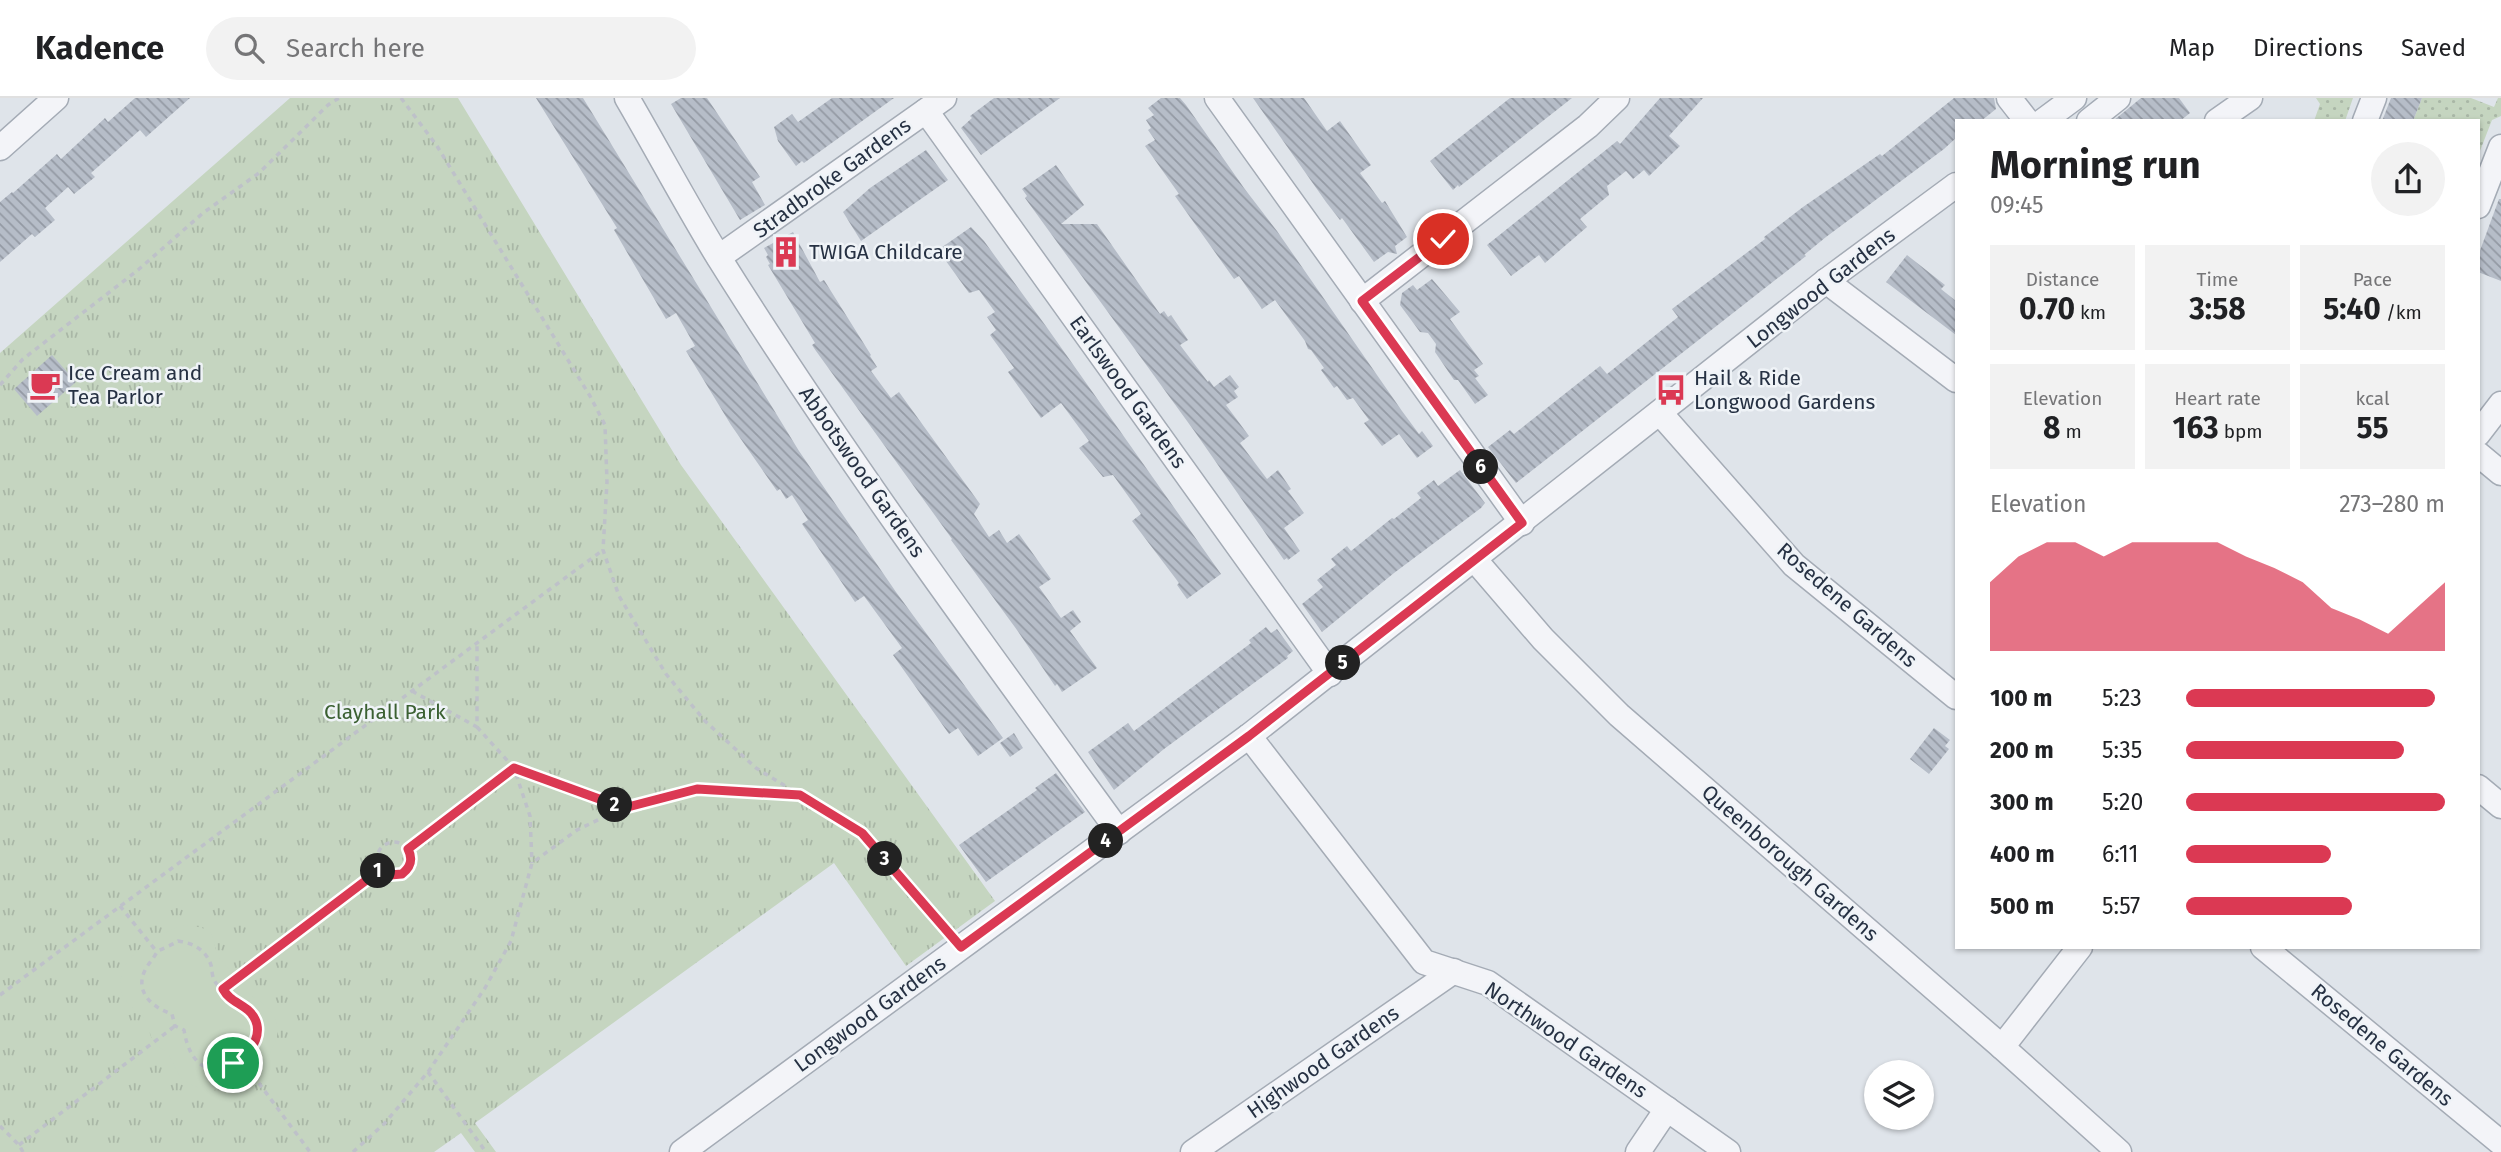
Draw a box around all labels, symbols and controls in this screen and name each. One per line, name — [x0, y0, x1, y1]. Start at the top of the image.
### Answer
search box — [206, 17, 696, 80]
text: Kadence — [35, 28, 164, 68]
icon: search — [230, 29, 268, 67]
text: Search here — [286, 33, 425, 64]
text: Map — [2169, 34, 2215, 62]
text: Directions — [2253, 34, 2363, 62]
text: Saved — [2401, 34, 2466, 62]
street label: Stradbroke Gardens — [748, 112, 916, 244]
text: Morning run — [1990, 142, 2201, 188]
button: share — [2371, 142, 2445, 216]
text: 09:45 — [1990, 191, 2044, 219]
pin — [1413, 209, 1473, 269]
icon: check — [1424, 220, 1462, 258]
street label: Longwood Gardens — [1742, 222, 1901, 354]
building icon: TWIGA Childcare — [769, 235, 803, 269]
place label: TWIGA Childcare — [809, 239, 963, 265]
text: Distance — [2026, 268, 2099, 291]
text: Time — [2197, 268, 2238, 291]
text: Pace — [2353, 268, 2392, 291]
text: 0.70 — [2019, 291, 2075, 327]
text: 3:58 — [2189, 291, 2246, 327]
text: 5:40 — [2323, 291, 2381, 327]
text: km — [2075, 301, 2106, 324]
text: /km — [2381, 301, 2422, 324]
street label: Earlswood Gardens — [1064, 311, 1192, 474]
place label: Ice Cream and Tea Parlor — [68, 360, 202, 410]
place label: Hail & Ride Longwood Gardens — [1694, 365, 1876, 415]
cafe icon: Ice Cream and Tea Parlor — [28, 368, 62, 402]
bus stop icon: Hail & Ride Longwood Gardens — [1654, 373, 1688, 407]
street label: Abbotswood Gardens — [793, 382, 931, 563]
text: Elevation — [2023, 387, 2102, 410]
text: Heart rate — [2174, 387, 2261, 410]
text: kcal — [2355, 387, 2390, 410]
text: 8 — [2043, 410, 2061, 446]
text: 163 — [2172, 410, 2219, 446]
text: 55 — [2356, 410, 2389, 446]
text: m — [2061, 420, 2082, 443]
text: bpm — [2219, 420, 2263, 443]
pin: 6 — [1464, 450, 1498, 484]
text: 6 — [1475, 455, 1486, 478]
text: Elevation — [1990, 490, 2086, 518]
text: 273–280 m — [2339, 490, 2445, 518]
street label: Rosedene Gardens — [1771, 537, 1923, 673]
pin: 5 — [1326, 646, 1360, 680]
text: 5 — [1337, 651, 1348, 674]
text: 100 m — [1990, 684, 2052, 712]
text: 5:23 — [2102, 684, 2142, 712]
park label: Clayhall Park — [324, 699, 446, 725]
text: 200 m — [1990, 736, 2054, 764]
text: 5:35 — [2102, 736, 2142, 764]
street label: Queenborough Gardens — [1696, 779, 1884, 947]
pin: 2 — [598, 788, 632, 822]
text: 300 m — [1990, 788, 2054, 816]
text: 5:20 — [2102, 788, 2143, 816]
text: 2 — [610, 793, 619, 816]
pin: 4 — [1088, 824, 1124, 858]
text: 4 — [1100, 829, 1111, 852]
text: 400 m — [1990, 840, 2055, 868]
text: 6:11 — [2102, 840, 2138, 868]
pin: 3 — [868, 842, 903, 876]
text: 3 — [880, 847, 889, 870]
pin: 1 — [360, 854, 396, 888]
text: 1 — [373, 859, 382, 882]
text: 500 m — [1990, 892, 2054, 920]
text: 5:57 — [2102, 892, 2140, 920]
street label: Longwood Gardens — [789, 950, 951, 1078]
street label: Northwood Gardens — [1480, 976, 1652, 1104]
street label: Rosedene Gardens — [2306, 978, 2458, 1112]
street label: Highwood Gardens — [1242, 1000, 1404, 1124]
pin — [203, 1033, 263, 1093]
icon: arrive — [214, 1044, 252, 1082]
map controls — [1864, 1060, 1934, 1130]
button: layers — [1864, 1060, 1934, 1130]

